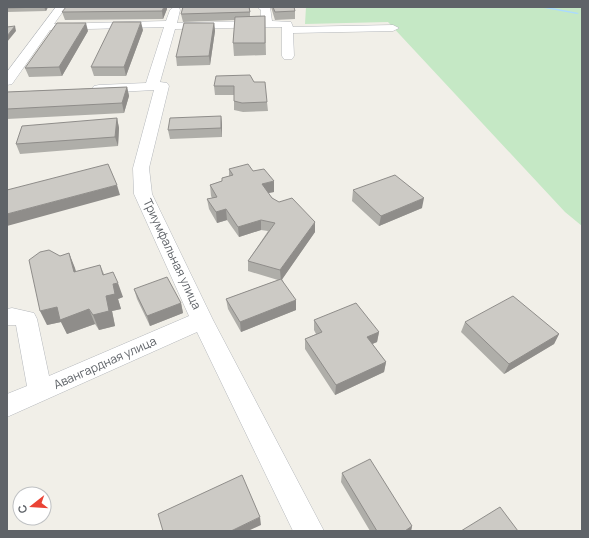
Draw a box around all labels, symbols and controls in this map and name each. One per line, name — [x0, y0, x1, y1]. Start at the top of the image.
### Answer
street label: Триумфальная улица — [139, 196, 206, 312]
street label: Авангардная улица — [51, 332, 159, 393]
north arrow — [12, 486, 52, 526]
text: С — [14, 503, 30, 515]

